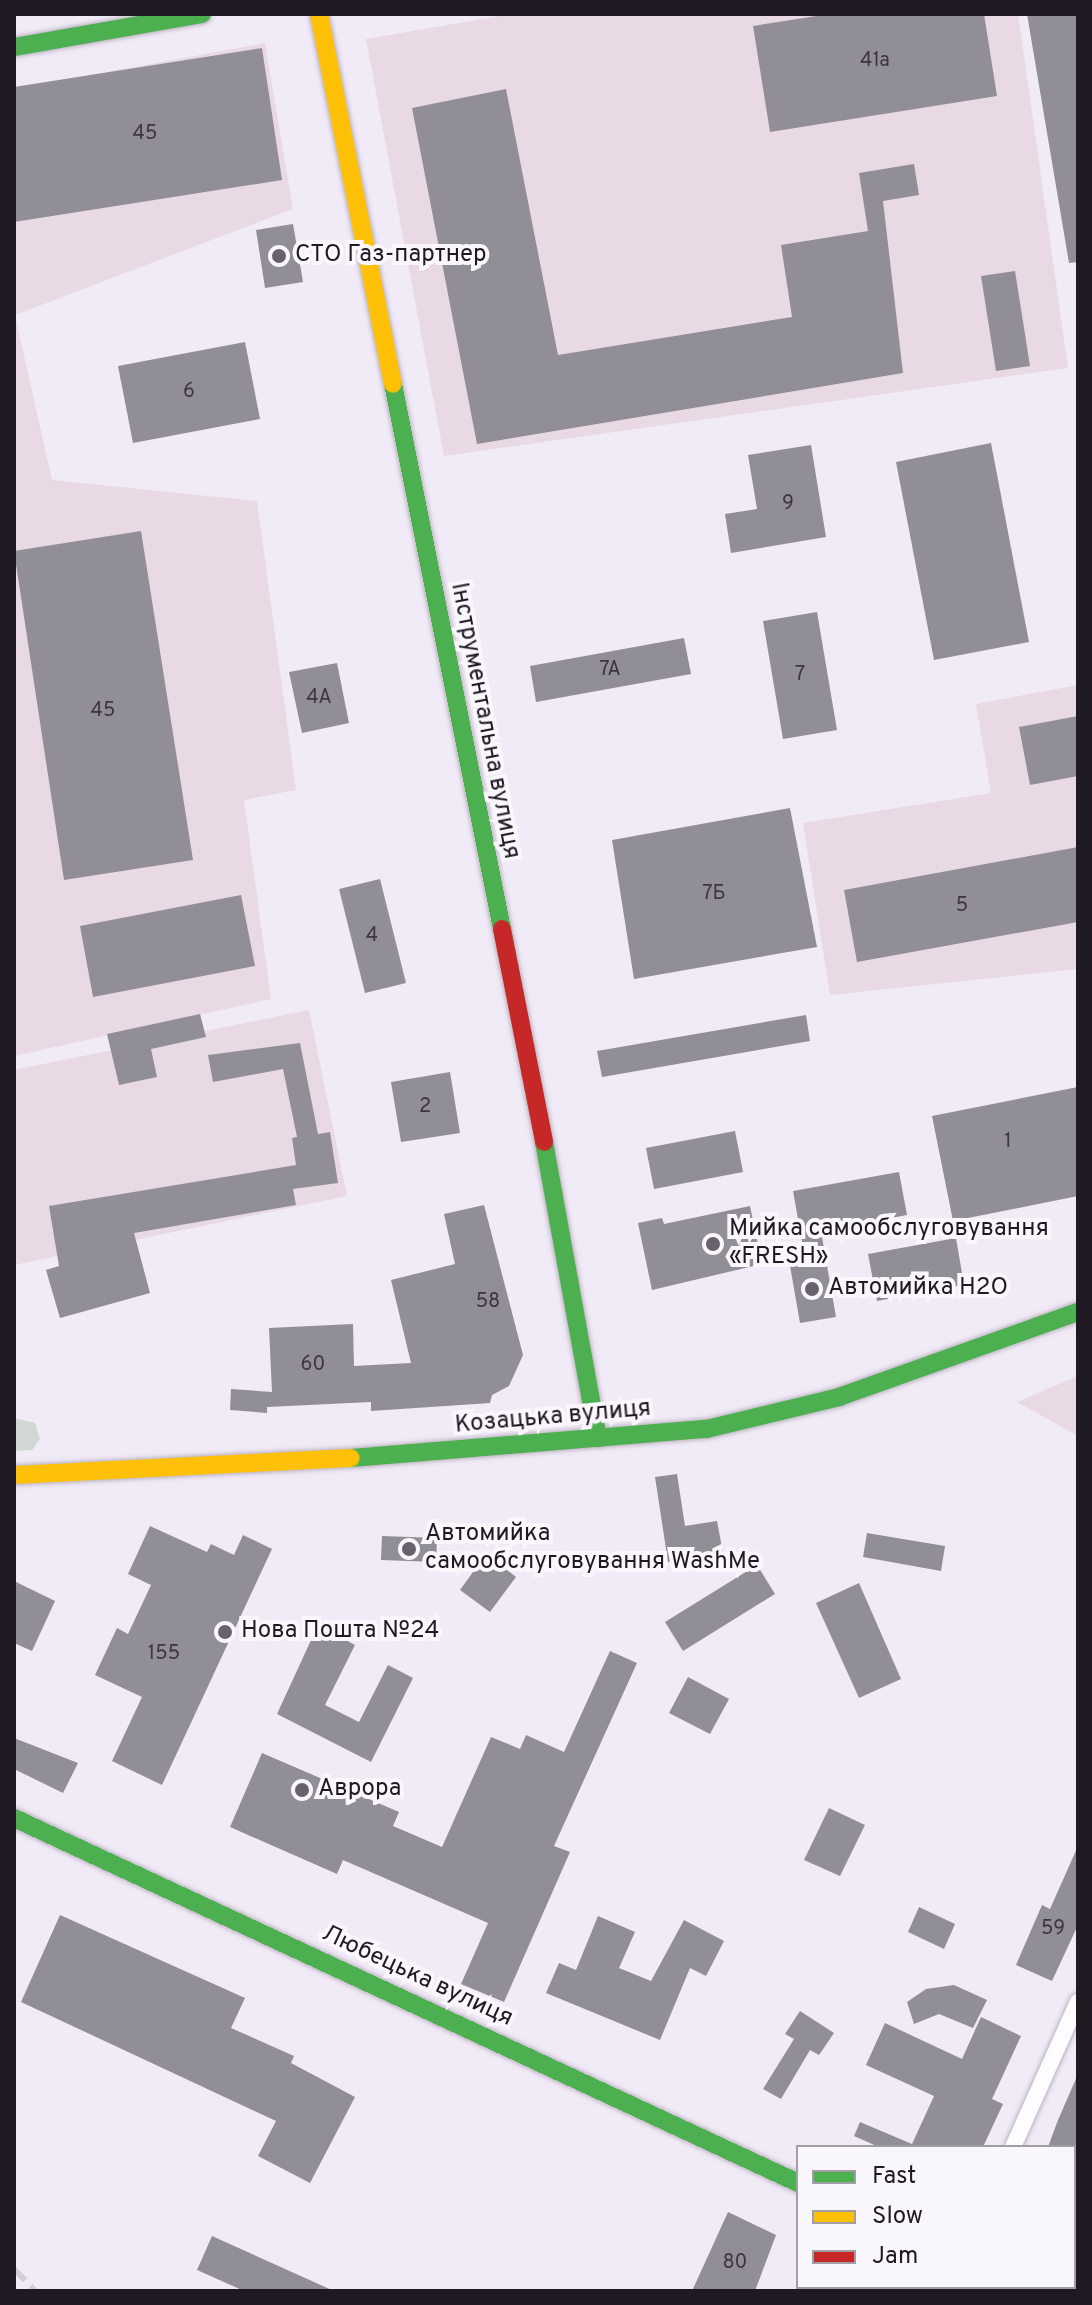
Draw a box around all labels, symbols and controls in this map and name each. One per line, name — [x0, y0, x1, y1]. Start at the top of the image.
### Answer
house number: 41а — [860, 49, 890, 73]
house number: 45 — [133, 122, 157, 146]
place label: СТО Газ-партнер — [295, 242, 487, 270]
marker: СТО Газ-партнер — [270, 247, 288, 265]
house number: 6 — [183, 380, 195, 404]
house number: 9 — [782, 492, 794, 516]
street label: Інструментальна вулиця — [443, 580, 525, 862]
house number: 7А — [599, 658, 621, 682]
house number: 7 — [795, 663, 805, 687]
house number: 4А — [306, 686, 332, 710]
house number: 45 — [91, 699, 115, 723]
house number: 7Б — [702, 882, 726, 906]
house number: 5 — [956, 894, 968, 918]
house number: 4 — [366, 924, 378, 948]
house number: 2 — [419, 1095, 431, 1119]
house number: 1 — [1004, 1130, 1012, 1154]
place label: Мийка самообслуговування «FRESH» — [729, 1216, 1049, 1272]
marker: Мийка самообслуговування «FRESH» — [704, 1235, 722, 1253]
place label: Автомийка H2O — [828, 1275, 1008, 1303]
marker: Автомийка H2O — [803, 1280, 821, 1298]
house number: 58 — [476, 1290, 500, 1314]
house number: 60 — [301, 1353, 325, 1377]
street label: Козацька вулиця — [454, 1395, 652, 1441]
place label: Автомийка самообслуговування WashMe — [425, 1521, 760, 1577]
marker: Автомийка самообслуговування WashMe — [400, 1540, 418, 1558]
place label: Нова Пошта №24 — [241, 1618, 439, 1646]
marker: Нова Пошта №24 — [216, 1623, 234, 1641]
house number: 155 — [148, 1642, 180, 1666]
place label: Аврора — [318, 1776, 401, 1804]
marker: Аврора — [293, 1781, 311, 1799]
house number: 59 — [1041, 1917, 1065, 1941]
street label: Любецька вулиця — [317, 1920, 517, 2034]
legend — [796, 2145, 1076, 2289]
text: Fast — [872, 2162, 916, 2192]
text: Slow — [872, 2202, 923, 2232]
text: Jam — [872, 2242, 918, 2272]
house number: 80 — [723, 2251, 747, 2275]

